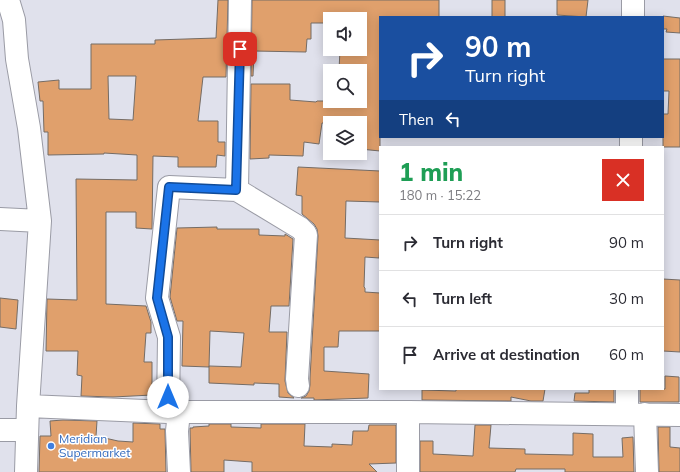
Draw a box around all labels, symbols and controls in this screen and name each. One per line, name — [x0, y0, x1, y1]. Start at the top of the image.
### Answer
map controls — [323, 12, 367, 160]
button: sound — [323, 12, 367, 56]
text: 90 m — [465, 29, 531, 64]
pin — [223, 32, 257, 66]
icon: right — [399, 32, 451, 84]
icon: arrive — [229, 38, 251, 60]
button: search — [323, 64, 367, 108]
text: Turn right — [465, 64, 545, 87]
icon: left — [442, 108, 464, 130]
text: Then — [399, 110, 434, 129]
button: layers — [323, 116, 367, 160]
text: 1 min — [399, 157, 463, 187]
button: close — [602, 159, 644, 201]
text: 180 m · 15:22 — [399, 187, 481, 203]
icon: right — [399, 232, 421, 254]
text: Turn right — [433, 233, 503, 252]
text: 90 m — [609, 233, 644, 252]
icon: left — [399, 288, 421, 310]
text: Turn left — [433, 289, 492, 308]
text: 30 m — [609, 289, 644, 308]
icon: arrive — [399, 344, 421, 366]
text: Arrive at destination — [433, 345, 580, 364]
text: 60 m — [609, 345, 644, 364]
position arrow — [147, 376, 189, 418]
place label: Meridian Supermarket — [59, 431, 130, 460]
marker: Meridian Supermarket — [46, 441, 56, 451]

